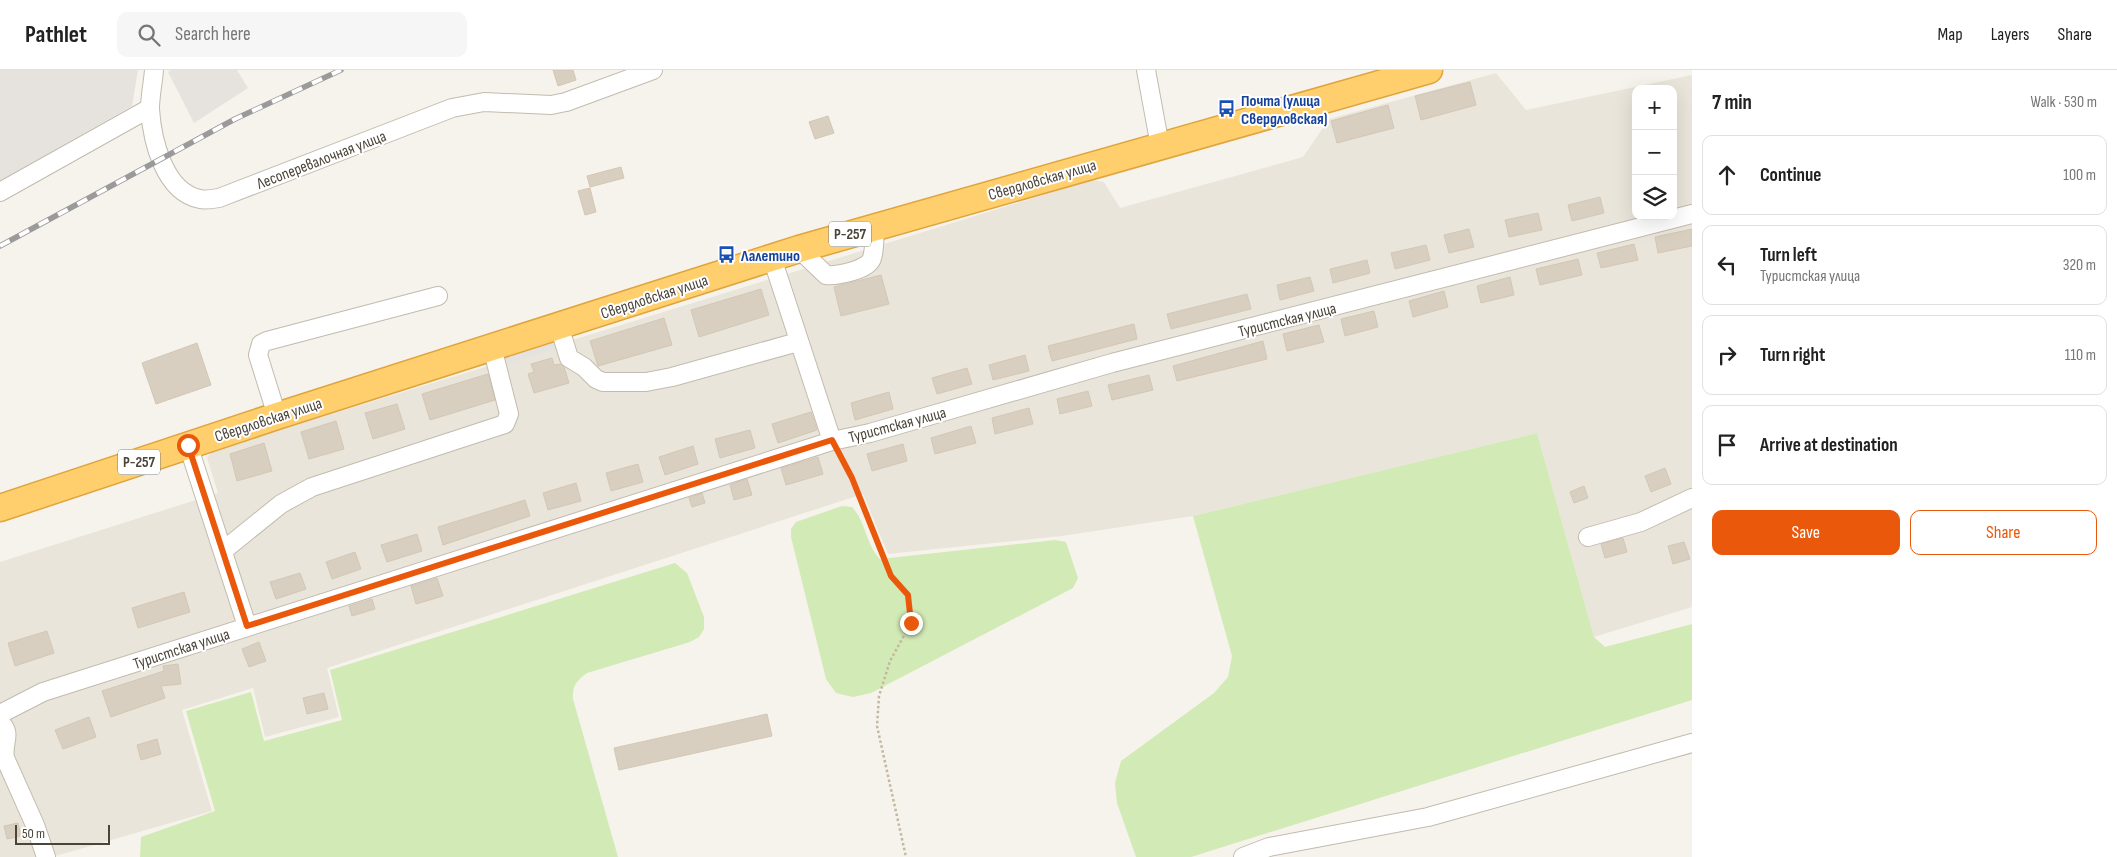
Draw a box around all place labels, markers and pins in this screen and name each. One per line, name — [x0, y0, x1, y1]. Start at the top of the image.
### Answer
place label: Почта (улица Свердловская) — [1241, 92, 1327, 129]
bus stop icon: Почта (улица Свердловская) — [1217, 99, 1237, 119]
bus stop icon: Лалетино — [717, 245, 737, 265]
place label: Лалетино — [740, 247, 800, 266]

